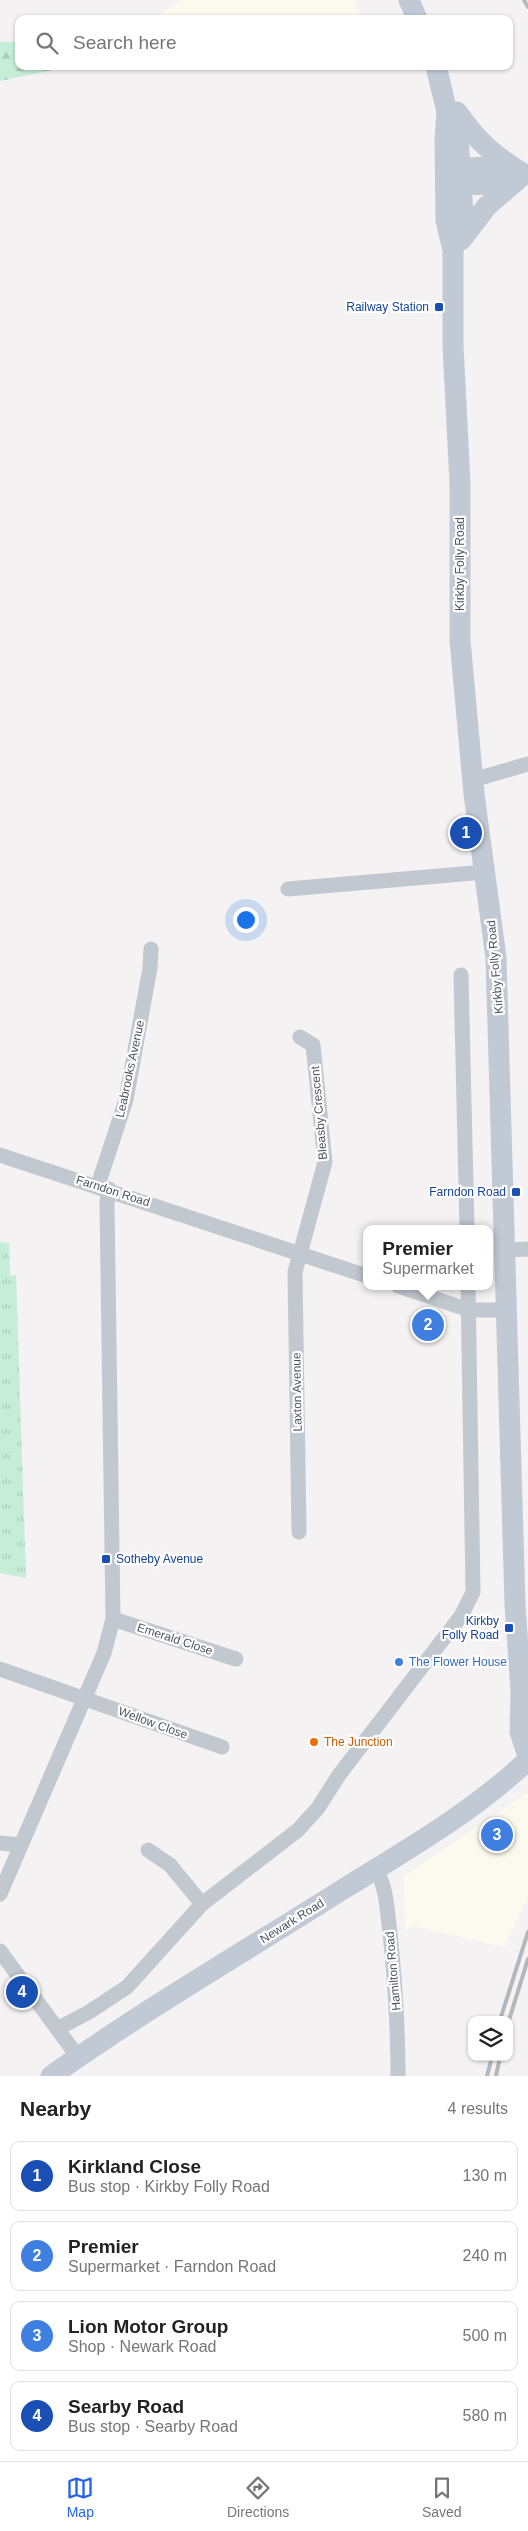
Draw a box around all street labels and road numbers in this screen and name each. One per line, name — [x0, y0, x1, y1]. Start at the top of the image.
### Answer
street label: Kirkby Folly Road — [453, 517, 467, 611]
street label: Kirkby Folly Road — [484, 920, 506, 1014]
street label: Leabrooks Avenue — [113, 1019, 147, 1119]
street label: Bleasby Crescent — [308, 1065, 330, 1160]
street label: Farndon Road — [74, 1172, 152, 1210]
street label: Laxton Avenue — [289, 1352, 305, 1432]
street label: Emerald Close — [135, 1620, 215, 1658]
street label: Wellow Close — [117, 1704, 190, 1742]
street label: Newark Road — [257, 1896, 327, 1946]
street label: Hamilton Road — [383, 1931, 403, 2011]

